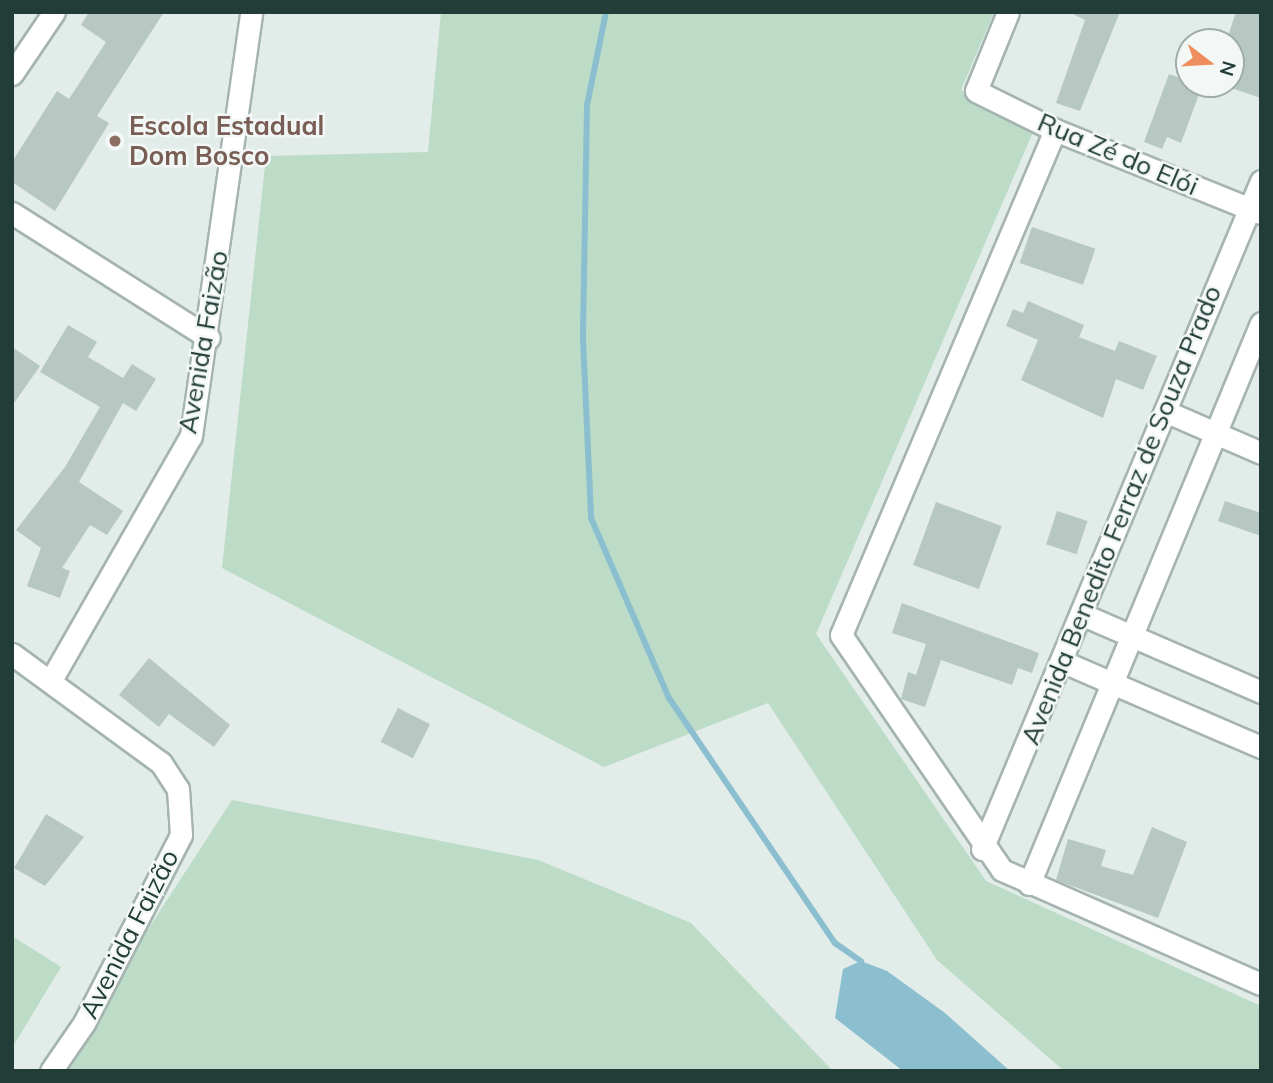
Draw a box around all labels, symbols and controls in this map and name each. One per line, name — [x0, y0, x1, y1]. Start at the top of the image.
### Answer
north arrow — [1175, 28, 1245, 98]
text: N — [1215, 58, 1242, 79]
street label: Rua Zé do Elói — [1033, 106, 1203, 202]
place label: Escola Estadual Dom Bosco — [129, 110, 324, 172]
marker: Escola Estadual Dom Bosco — [107, 133, 123, 149]
street label: Avenida Faizão — [172, 248, 234, 436]
street label: Avenida Benedito Ferraz de Souza Prado — [1014, 281, 1228, 749]
street label: Avenida Faizão — [73, 844, 185, 1024]

